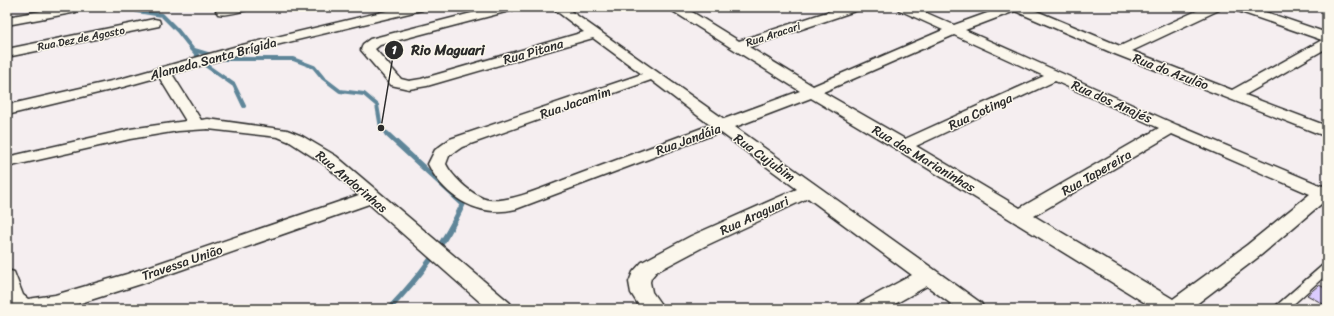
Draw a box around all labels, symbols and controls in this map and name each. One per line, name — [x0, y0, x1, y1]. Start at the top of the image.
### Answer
street label: Rua Aracari — [743, 16, 804, 52]
street label: Rua Dez de Agosto — [36, 21, 127, 56]
street label: Alameda Santa Brígida — [146, 30, 279, 87]
street label: Rua Pitana — [500, 32, 566, 71]
callout: Rio Maguari — [384, 37, 492, 63]
text: Rio Maguari — [410, 38, 486, 63]
text: 1 — [391, 39, 397, 61]
street label: Rua do Azulão — [1129, 46, 1213, 97]
street label: Rua dos Anajés — [1068, 73, 1156, 130]
street label: Rua Jacamim — [536, 80, 614, 125]
street label: Rua Cotinga — [944, 86, 1017, 136]
street label: Rua Jandáia — [652, 117, 724, 162]
street label: Rua das Marianinhas — [868, 118, 981, 199]
street label: Rua Cujubim — [729, 127, 800, 188]
street label: Rua Tapereira — [1057, 143, 1136, 202]
street label: Rua Andorinhas — [311, 144, 393, 219]
street label: Rua Araguari — [716, 189, 793, 242]
street label: Travessa União — [139, 238, 226, 287]

